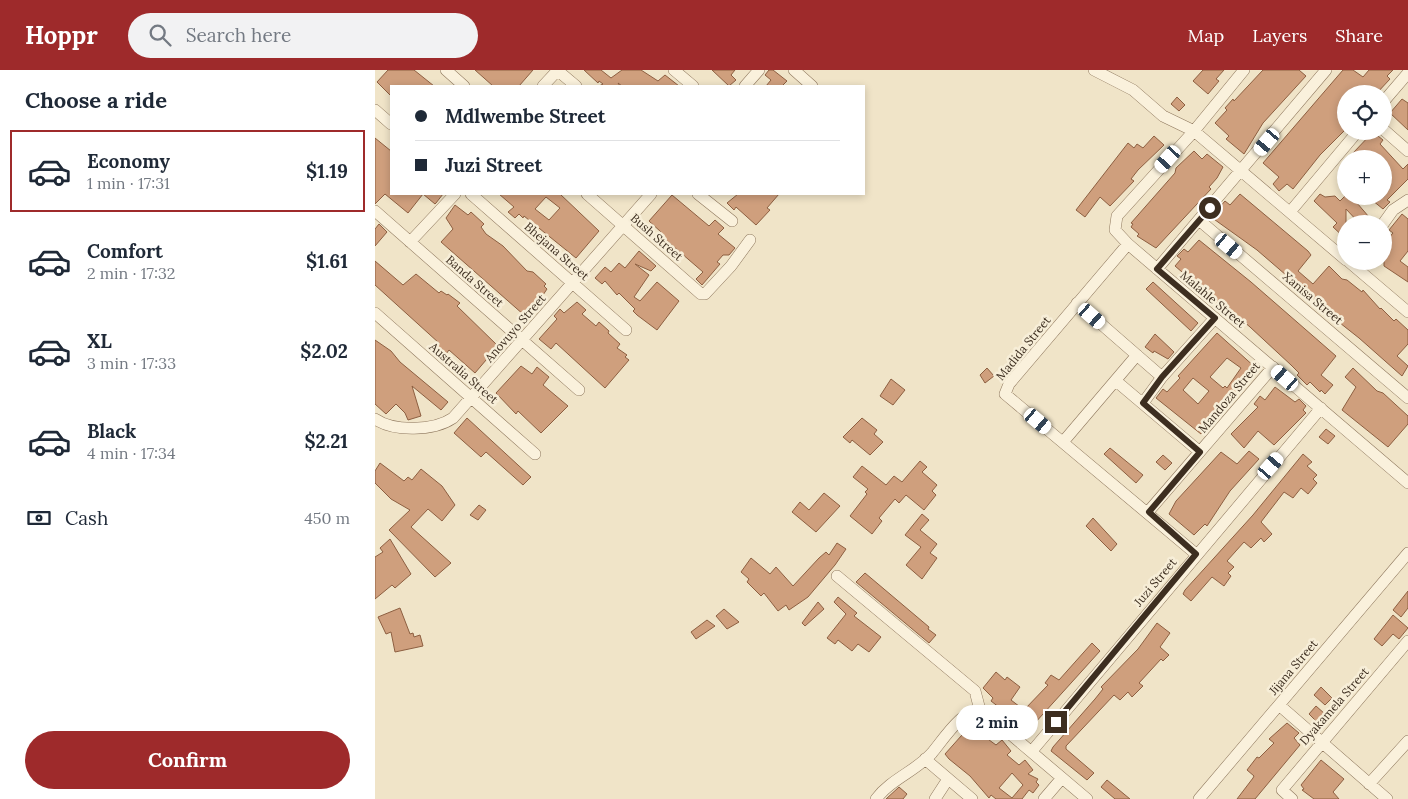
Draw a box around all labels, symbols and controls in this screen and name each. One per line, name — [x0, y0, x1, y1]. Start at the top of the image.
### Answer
search box — [128, 13, 478, 58]
text: Hoppr — [25, 20, 98, 51]
icon: search — [146, 21, 174, 49]
text: Search here — [186, 23, 291, 47]
text: Map — [1188, 24, 1224, 47]
text: Layers — [1252, 24, 1307, 47]
text: Share — [1335, 24, 1383, 47]
map controls — [1337, 85, 1392, 270]
button: locate — [1337, 85, 1392, 140]
text: Choose a ride — [25, 86, 167, 114]
text: Mdlwembe Street — [445, 104, 606, 128]
car — [1251, 126, 1282, 158]
car — [1152, 143, 1183, 175]
icon: car — [27, 149, 72, 194]
text: Economy — [87, 149, 170, 173]
button: + — [1337, 150, 1392, 205]
text: Juzi Street — [445, 153, 542, 177]
text: $1.19 — [306, 159, 348, 183]
text: 1 min · 17:31 — [87, 173, 170, 193]
route start — [1199, 197, 1221, 219]
street label: Bush Street — [628, 210, 687, 264]
button: − — [1337, 215, 1392, 270]
street label: Bhejana Street — [522, 219, 593, 283]
car — [1212, 231, 1245, 261]
icon: car — [27, 239, 72, 284]
text: Comfort — [87, 239, 163, 263]
text: $1.61 — [306, 249, 348, 273]
street label: Banda Street — [443, 252, 507, 310]
text: 2 min · 17:32 — [87, 263, 175, 283]
street label: Malahle Street — [1177, 267, 1249, 331]
street label: Xanisa Street — [1280, 269, 1346, 328]
street label: Anovuyo Street — [481, 291, 549, 366]
car — [1075, 300, 1108, 332]
street label: Madida Street — [993, 313, 1054, 383]
icon: car — [27, 329, 72, 374]
text: XL — [87, 329, 112, 353]
street label: Australia Street — [426, 338, 502, 407]
text: $2.02 — [300, 339, 348, 363]
text: 3 min · 17:33 — [87, 353, 176, 373]
street label: Mandoza Street — [1195, 358, 1263, 436]
car — [1268, 362, 1301, 394]
car — [1021, 406, 1054, 436]
icon: car — [27, 419, 72, 464]
text: Black — [87, 419, 136, 443]
text: $2.21 — [304, 429, 348, 453]
text: 4 min · 17:34 — [87, 443, 176, 463]
car — [1255, 450, 1286, 482]
icon: cash — [25, 504, 53, 532]
text: Cash — [65, 506, 108, 530]
text: 450 m — [304, 508, 350, 528]
street label: Juzi Street — [1130, 555, 1180, 610]
street label: Jijana Street — [1265, 636, 1321, 699]
street label: Dyakamela Street — [1296, 664, 1372, 748]
callout: 2 min — [956, 704, 1039, 740]
route end — [1045, 711, 1067, 733]
text: 2 min — [976, 712, 1018, 732]
button: Confirm — [25, 731, 350, 789]

